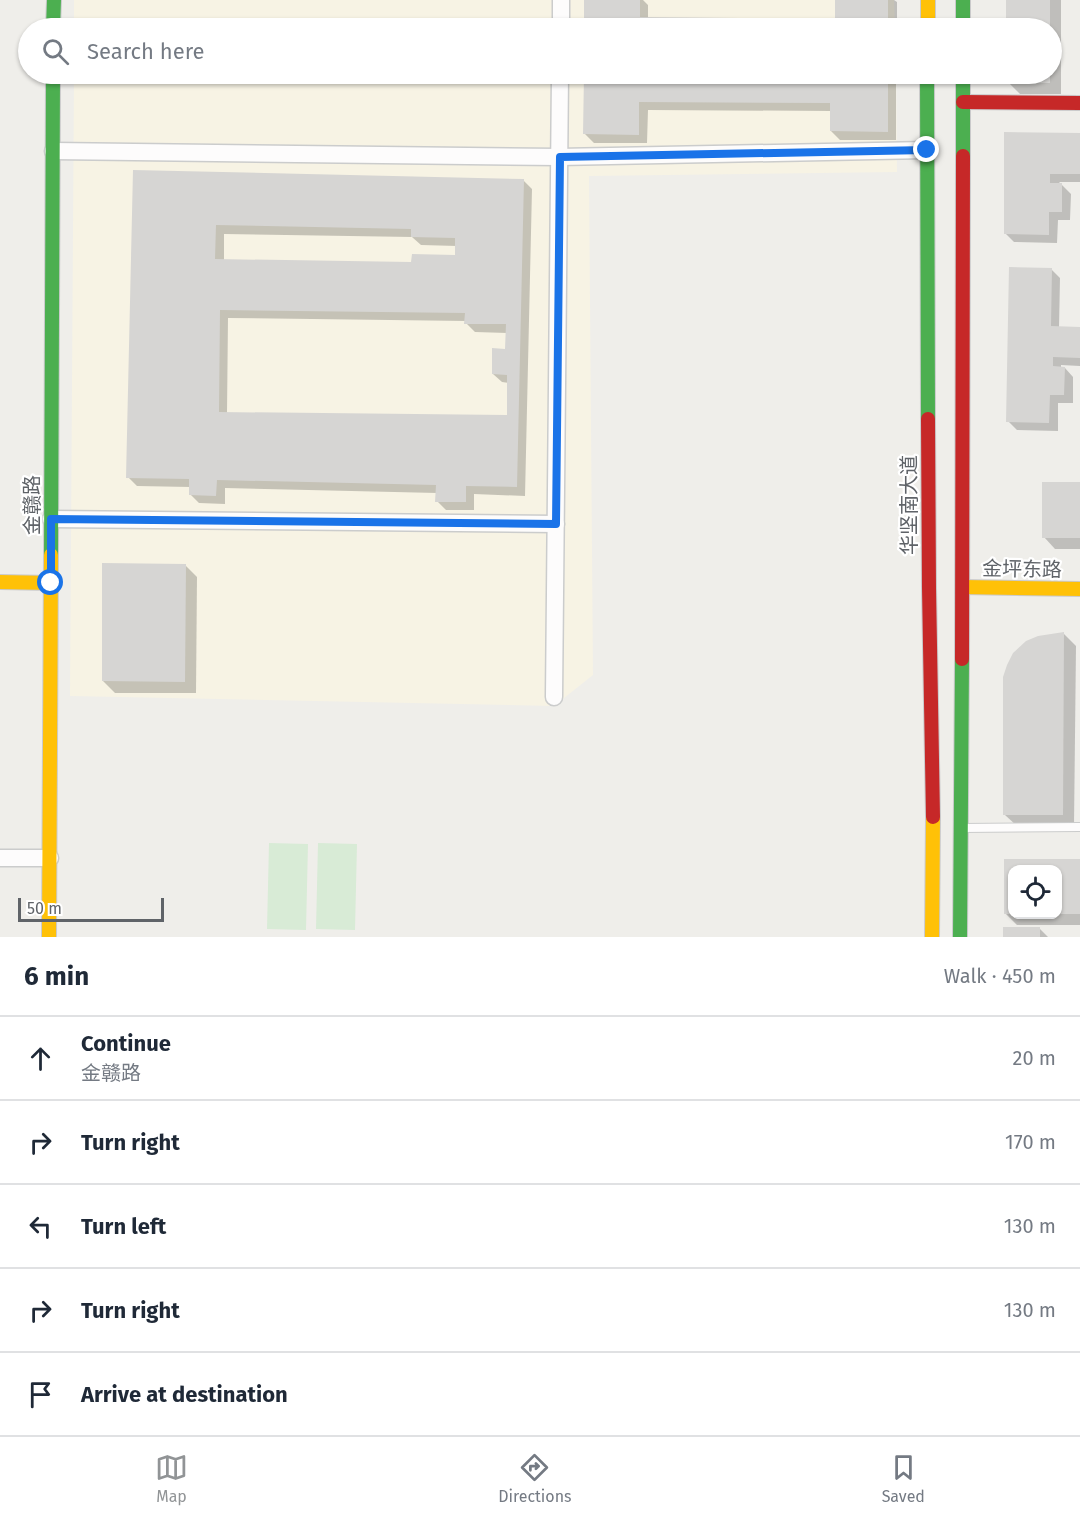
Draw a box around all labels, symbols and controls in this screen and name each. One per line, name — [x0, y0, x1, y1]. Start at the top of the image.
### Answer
search box — [18, 18, 1062, 84]
icon: search — [39, 35, 72, 68]
text: Search here — [87, 38, 205, 65]
route end — [913, 136, 939, 162]
street label: 华坚南大道 — [897, 455, 921, 555]
street label: 金赣路 — [20, 475, 44, 535]
street label: 金坪东路 — [982, 556, 1062, 582]
route start — [37, 569, 63, 595]
map controls — [1008, 865, 1062, 919]
button: locate — [1008, 865, 1062, 919]
scale bar — [18, 895, 164, 922]
text: 50 m — [27, 899, 62, 918]
text: 6 min — [24, 961, 89, 992]
text: Walk · 450 m — [944, 964, 1056, 988]
text: Continue — [81, 1030, 171, 1057]
icon: ahead — [24, 1042, 57, 1075]
text: 20 m — [1013, 1046, 1056, 1070]
text: 金赣路 — [81, 1061, 141, 1085]
icon: right — [24, 1126, 57, 1159]
text: Turn right — [81, 1129, 180, 1156]
text: 170 m — [1005, 1130, 1056, 1154]
icon: left — [24, 1210, 57, 1243]
text: Turn left — [81, 1213, 166, 1240]
text: 130 m — [1004, 1214, 1056, 1238]
icon: right — [24, 1294, 57, 1327]
text: Turn right — [81, 1297, 180, 1324]
text: 130 m — [1004, 1298, 1056, 1322]
icon: arrive — [24, 1378, 57, 1411]
text: Arrive at destination — [81, 1381, 288, 1408]
tab: Map — [155, 1451, 188, 1506]
tab: Directions — [498, 1451, 572, 1506]
tab: Saved — [882, 1451, 925, 1506]

